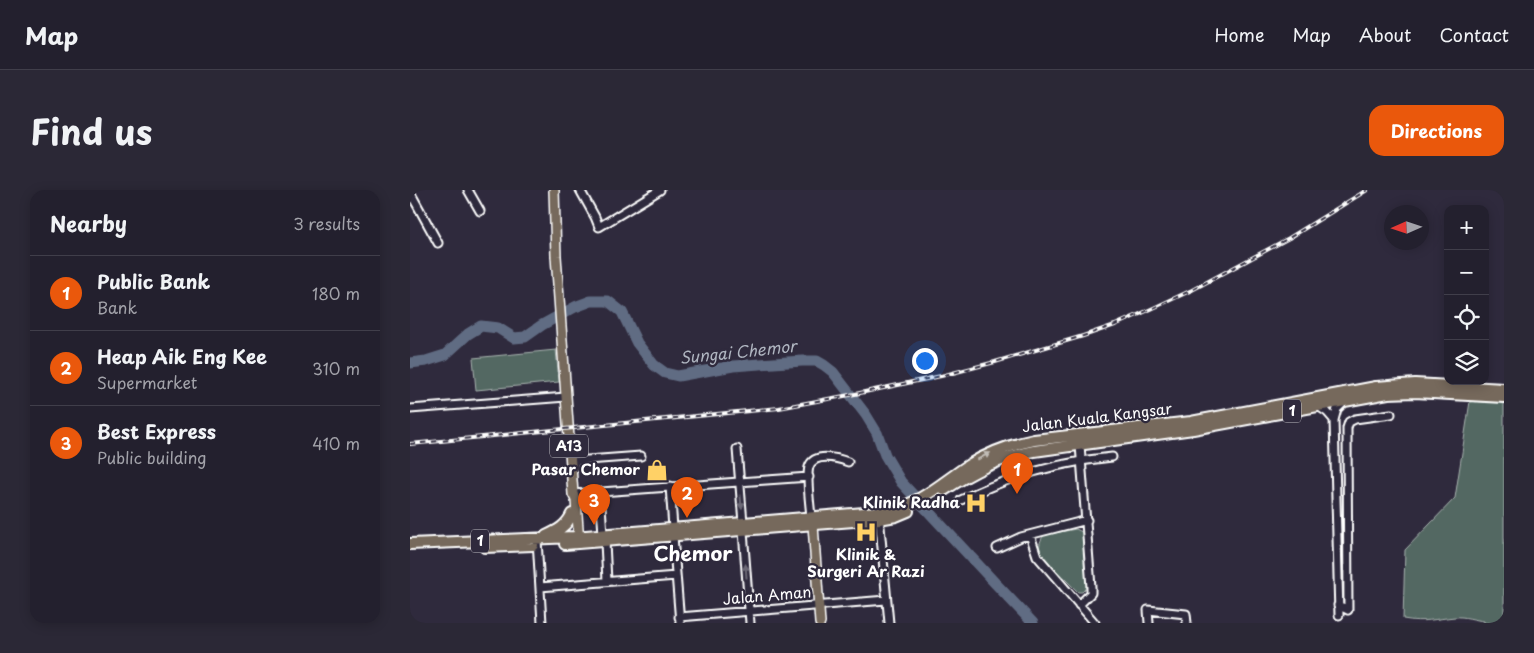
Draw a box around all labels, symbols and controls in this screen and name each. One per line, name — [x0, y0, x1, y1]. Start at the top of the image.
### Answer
text: Map — [25, 17, 78, 53]
text: Home — [1214, 21, 1264, 48]
text: Map — [1292, 21, 1331, 48]
text: About — [1359, 21, 1411, 48]
text: Contact — [1439, 21, 1509, 48]
text: Find us — [30, 104, 152, 157]
button: Directions — [1369, 105, 1504, 156]
north arrow — [1384, 205, 1429, 250]
map controls — [1444, 205, 1489, 385]
button: + — [1444, 205, 1489, 250]
text: Nearby — [50, 207, 127, 239]
text: 3 results — [293, 211, 360, 235]
button: − — [1444, 250, 1489, 295]
text: Public Bank — [97, 267, 210, 295]
text: 1 — [62, 281, 70, 305]
text: 180 m — [312, 281, 360, 305]
text: Bank — [97, 295, 137, 319]
button: locate — [1444, 295, 1489, 340]
water label: Sungai Chemor — [678, 333, 800, 369]
button: layers — [1444, 340, 1489, 385]
text: Heap Aik Eng Kee — [97, 342, 267, 370]
your location — [912, 348, 938, 374]
text: 2 — [60, 356, 72, 380]
text: 310 m — [312, 356, 360, 380]
text: Supermarket — [97, 370, 197, 394]
street label: Jalan Kuala Kangsar — [1021, 396, 1173, 437]
road number: 1 — [1283, 400, 1301, 422]
text: Best Express — [97, 417, 216, 445]
text: 3 — [61, 431, 71, 455]
text: 410 m — [312, 431, 360, 455]
road number: A13 — [550, 435, 588, 458]
text: Public building — [97, 445, 207, 469]
one-way arrow — [977, 452, 992, 460]
pin: 1 — [1001, 453, 1033, 494]
place label: Pasar Chemor — [532, 457, 640, 480]
shop icon: Pasar Chemor — [644, 457, 670, 483]
pin: 2 — [671, 477, 703, 518]
pin: 3 — [578, 484, 610, 525]
place label: Klinik Radha — [863, 490, 961, 513]
hospital icon: Klinik Radha — [963, 490, 989, 516]
one-way arrow — [737, 494, 745, 510]
hospital icon: Klinik & Surgeri Ar Razi — [853, 519, 879, 545]
road number: 1 — [471, 530, 489, 552]
district label: Chemor — [653, 538, 733, 568]
place label: Klinik & Surgeri Ar Razi — [807, 542, 925, 582]
one-way arrow — [742, 563, 750, 579]
street label: Jalan Aman — [722, 579, 812, 610]

